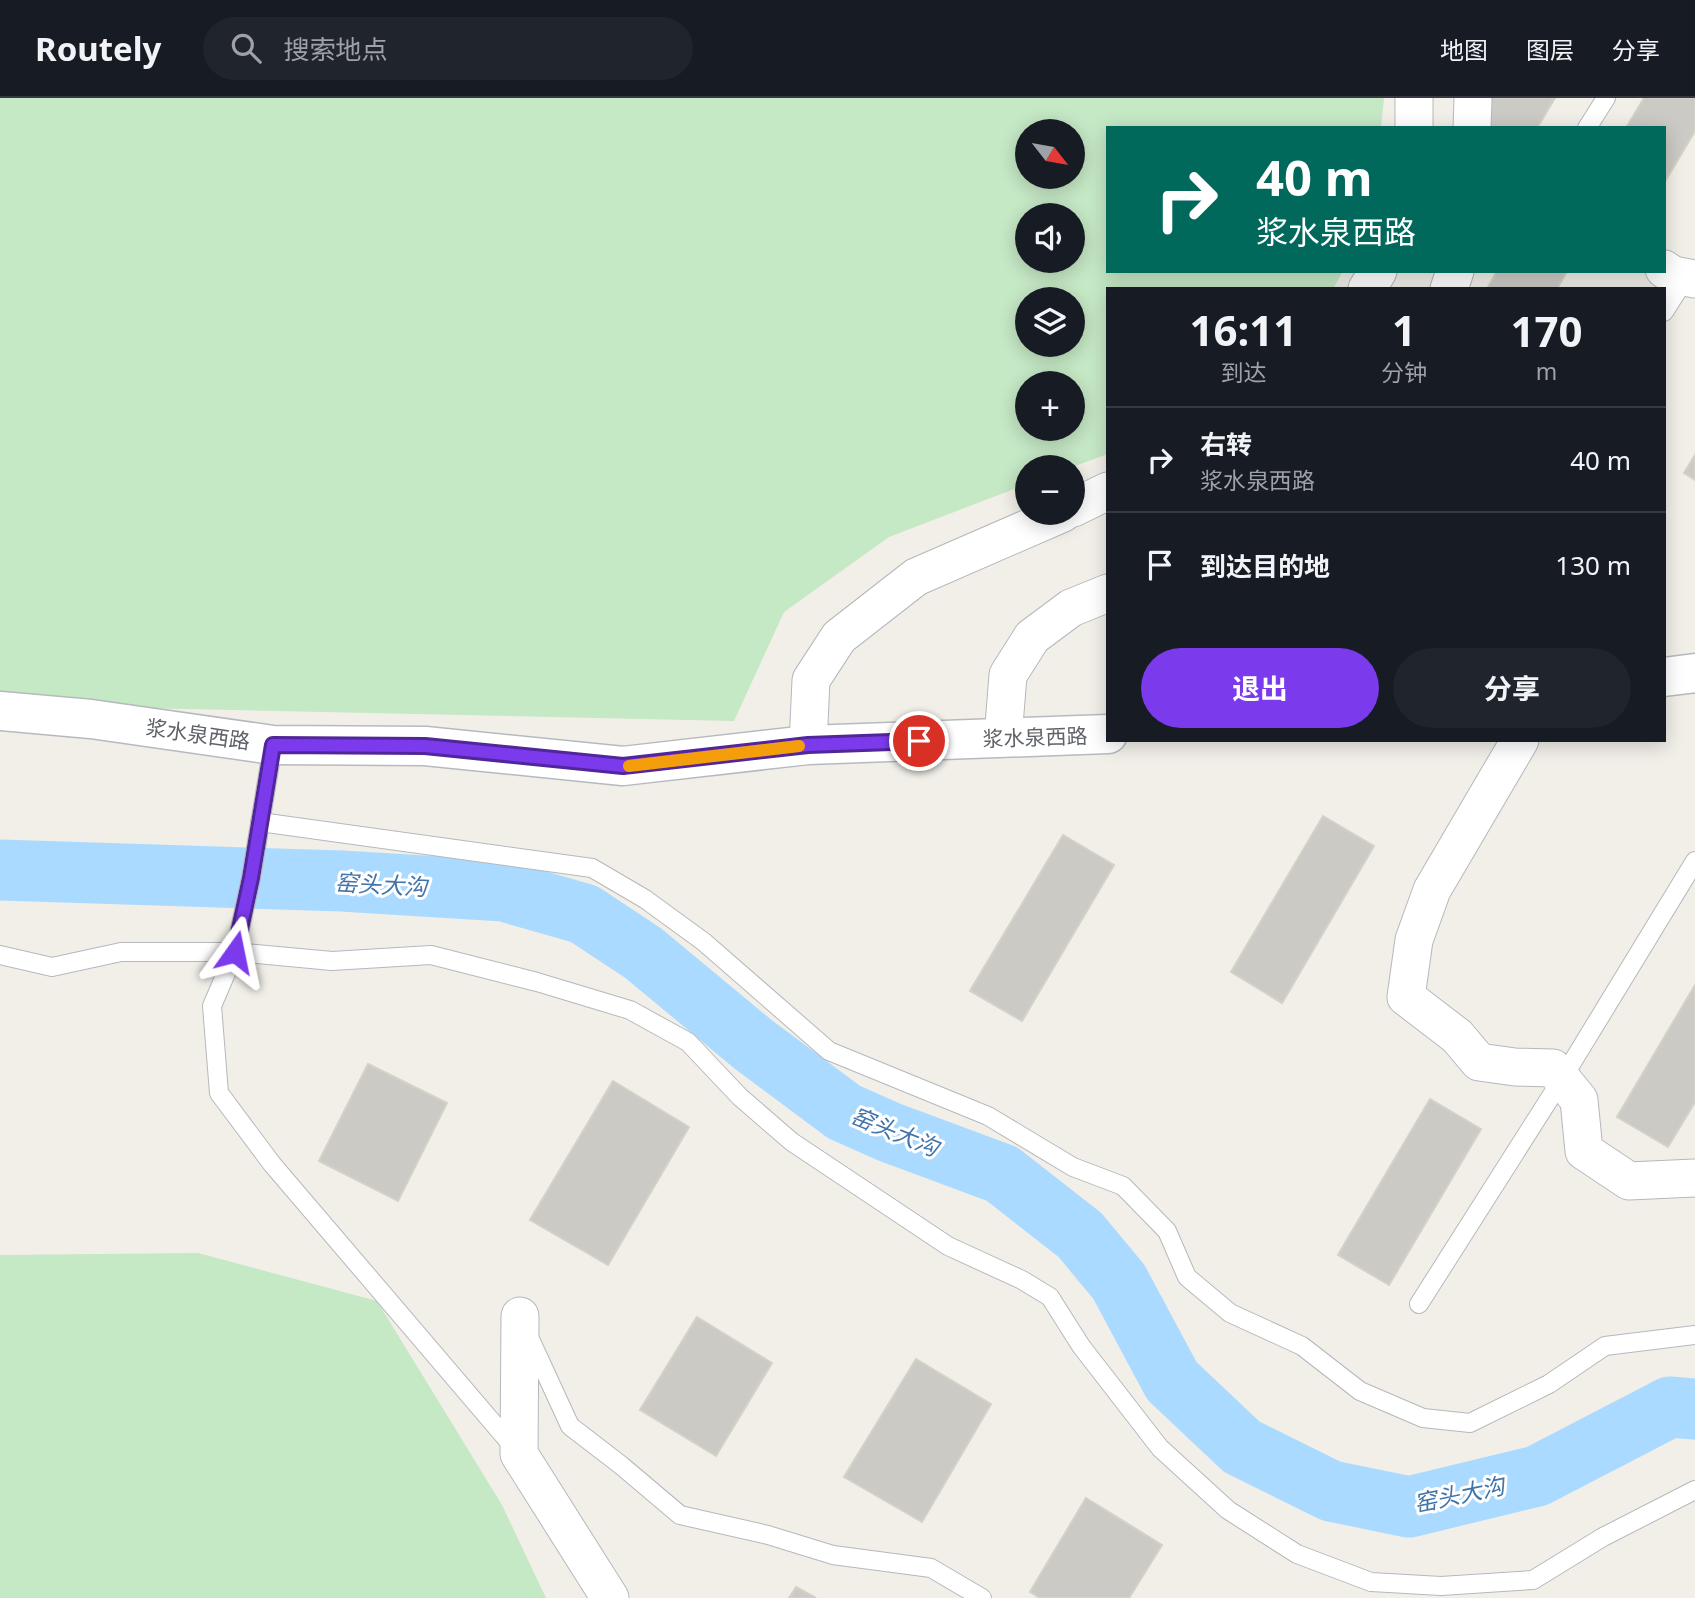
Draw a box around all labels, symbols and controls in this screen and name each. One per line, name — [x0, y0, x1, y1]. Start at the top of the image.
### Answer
search box — [203, 17, 693, 80]
text: Routely — [35, 26, 161, 71]
icon: search — [227, 29, 265, 67]
text: 搜索地点 — [283, 31, 387, 67]
text: 地图 — [1440, 33, 1488, 66]
text: 图层 — [1526, 33, 1574, 66]
text: 分享 — [1612, 33, 1660, 66]
north arrow — [1015, 119, 1085, 189]
map controls — [1015, 119, 1085, 525]
text: 40 m — [1256, 144, 1373, 210]
icon: right — [1141, 154, 1232, 245]
button: sound — [1015, 203, 1085, 273]
text: 浆水泉西路 — [1256, 210, 1416, 253]
button: layers — [1015, 287, 1085, 357]
text: 16:11 — [1190, 301, 1297, 358]
text: 1 — [1392, 301, 1416, 358]
text: 170 — [1510, 302, 1582, 359]
text: m — [1536, 355, 1557, 387]
text: 到达 — [1220, 356, 1266, 388]
text: 分钟 — [1381, 356, 1427, 388]
button: + — [1015, 371, 1085, 441]
text: 右转 — [1200, 426, 1252, 462]
icon: right — [1141, 441, 1179, 479]
text: 40 m — [1570, 442, 1631, 478]
button: − — [1015, 455, 1085, 525]
text: 浆水泉西路 — [1200, 464, 1315, 496]
icon: arrive — [1141, 546, 1179, 584]
text: 130 m — [1555, 547, 1631, 583]
text: 到达目的地 — [1200, 548, 1330, 584]
button: 退出 — [1141, 648, 1379, 728]
button: 分享 — [1393, 648, 1631, 728]
pin — [889, 711, 949, 771]
street label: 浆水泉西路 — [144, 713, 252, 755]
street label: 浆水泉西路 — [982, 721, 1088, 753]
icon: arrive — [900, 722, 938, 760]
water label: 窑头大沟 — [334, 866, 431, 903]
position arrow — [198, 915, 272, 989]
water label: 窑头大沟 — [846, 1099, 946, 1164]
water label: 窑头大沟 — [1411, 1468, 1510, 1519]

